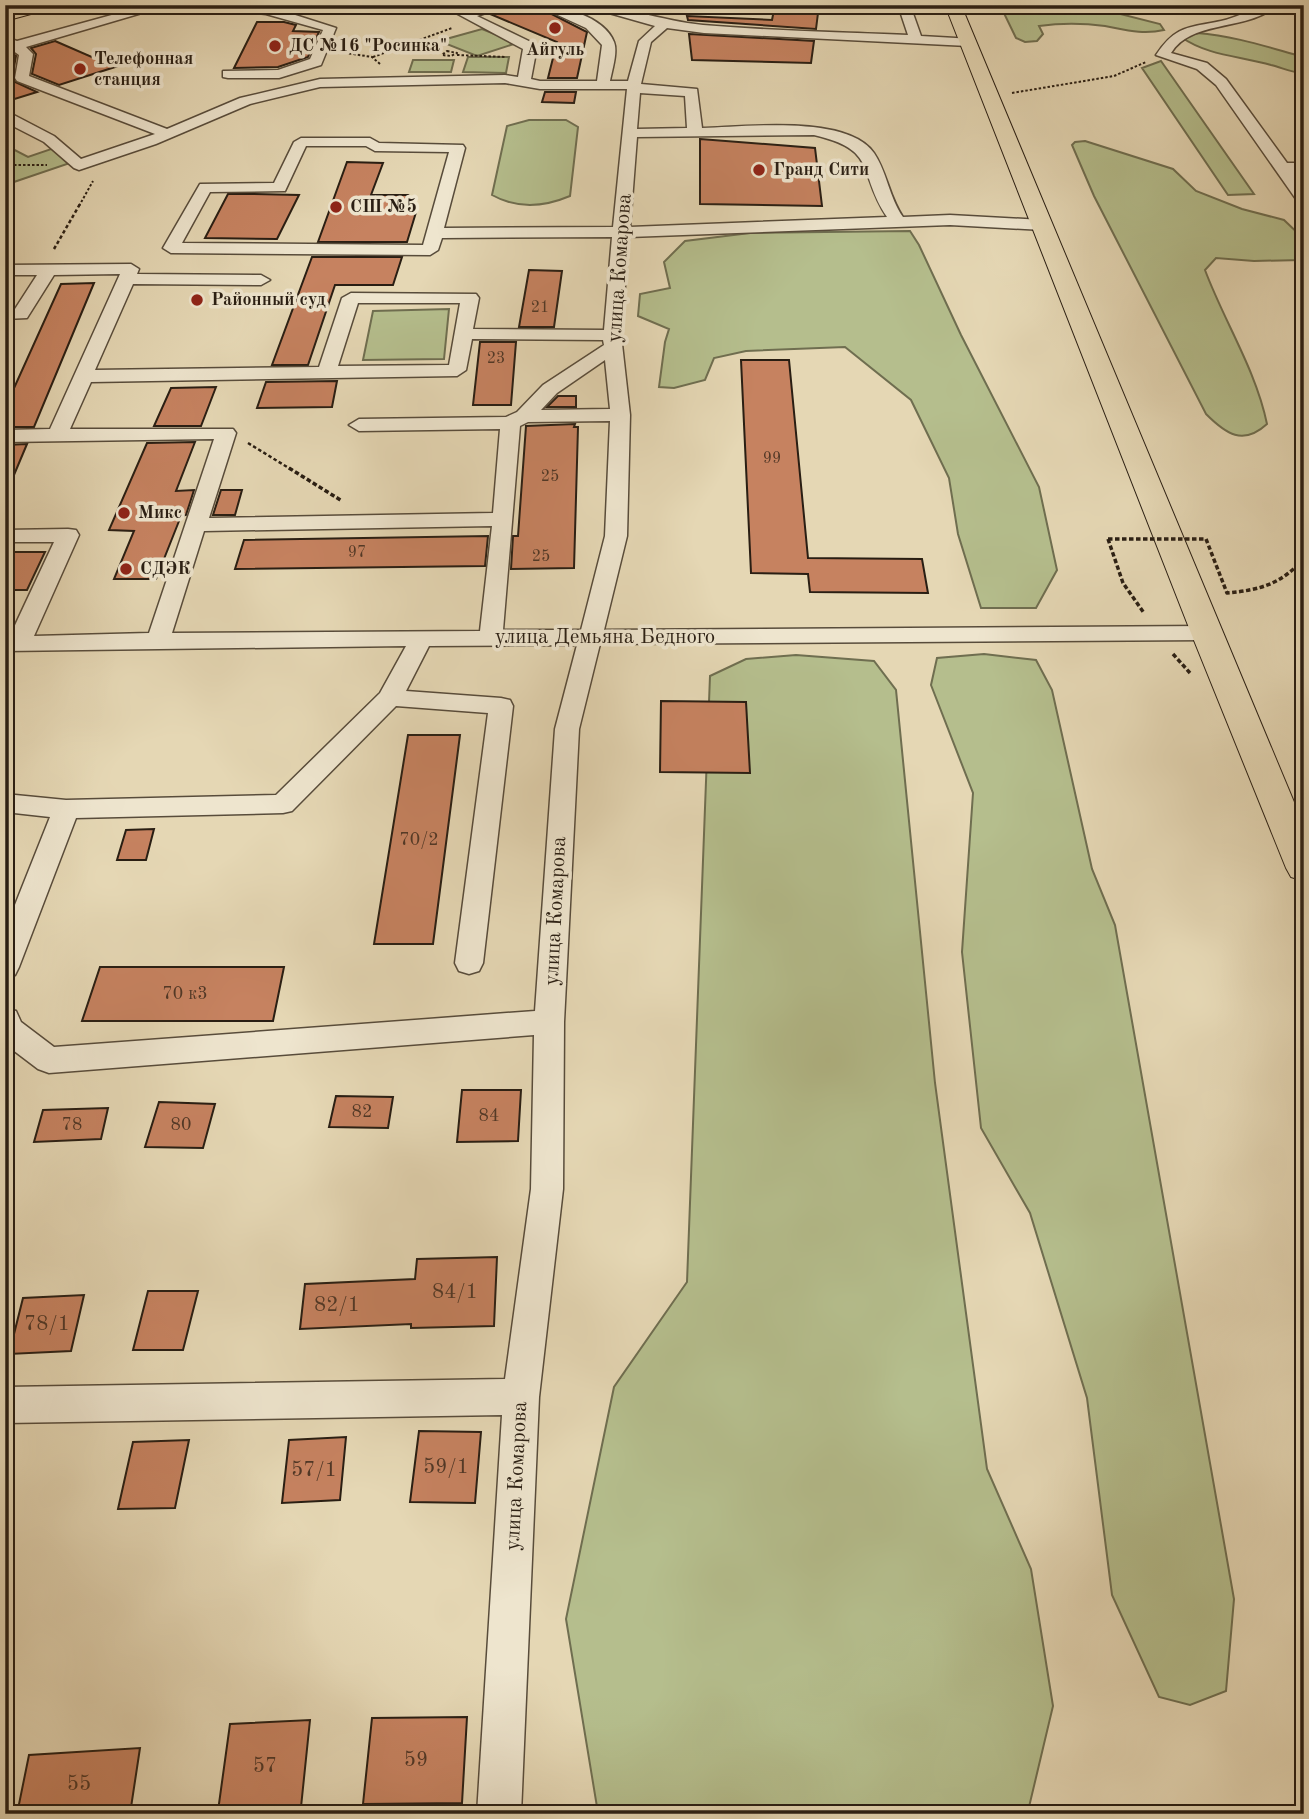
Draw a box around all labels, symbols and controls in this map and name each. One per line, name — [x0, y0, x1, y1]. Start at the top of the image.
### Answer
marker: Айгуль — [547, 20, 563, 36]
place label: ДС №16 "Росинка" — [289, 37, 447, 55]
marker: ДС №16 "Росинка" — [267, 38, 283, 54]
place label: Айгуль — [526, 41, 584, 59]
place label: Телефонная станция — [94, 50, 193, 89]
marker: Телефонная станция — [72, 61, 88, 77]
place label: Гранд Сити — [773, 161, 869, 179]
marker: Гранд Сити — [751, 162, 767, 178]
street label: улица Комарова — [604, 193, 636, 343]
place label: СШ №5 — [350, 198, 417, 216]
marker: СШ №5 — [328, 199, 344, 215]
place label: Районный суд — [211, 291, 326, 309]
marker: Районный суд — [189, 292, 205, 308]
house number: 21 — [531, 300, 549, 316]
house number: 23 — [487, 351, 505, 367]
house number: 99 — [763, 451, 781, 467]
house number: 25 — [541, 469, 559, 485]
place label: Микс — [138, 504, 182, 522]
marker: Микс — [116, 505, 132, 521]
house number: 97 — [348, 545, 366, 561]
house number: 25 — [532, 549, 550, 565]
place label: СДЭК — [140, 560, 190, 578]
marker: СДЭК — [118, 561, 134, 577]
street label: улица Демьяна Бедного — [495, 627, 715, 648]
house number: 70/2 — [399, 831, 439, 849]
street label: улица Комарова — [542, 836, 570, 986]
house number: 70 к3 — [162, 985, 208, 1003]
house number: 82 — [352, 1103, 372, 1121]
house number: 84 — [479, 1107, 499, 1125]
house number: 78 — [62, 1116, 82, 1134]
house number: 80 — [171, 1116, 191, 1134]
house number: 84/1 — [432, 1282, 478, 1303]
house number: 82/1 — [314, 1295, 360, 1316]
house number: 78/1 — [24, 1314, 70, 1335]
street label: улица Комарова — [503, 1401, 531, 1551]
house number: 59/1 — [423, 1457, 469, 1478]
house number: 57/1 — [291, 1460, 337, 1481]
house number: 59 — [404, 1750, 428, 1771]
house number: 57 — [253, 1756, 277, 1777]
house number: 55 — [67, 1774, 91, 1795]

